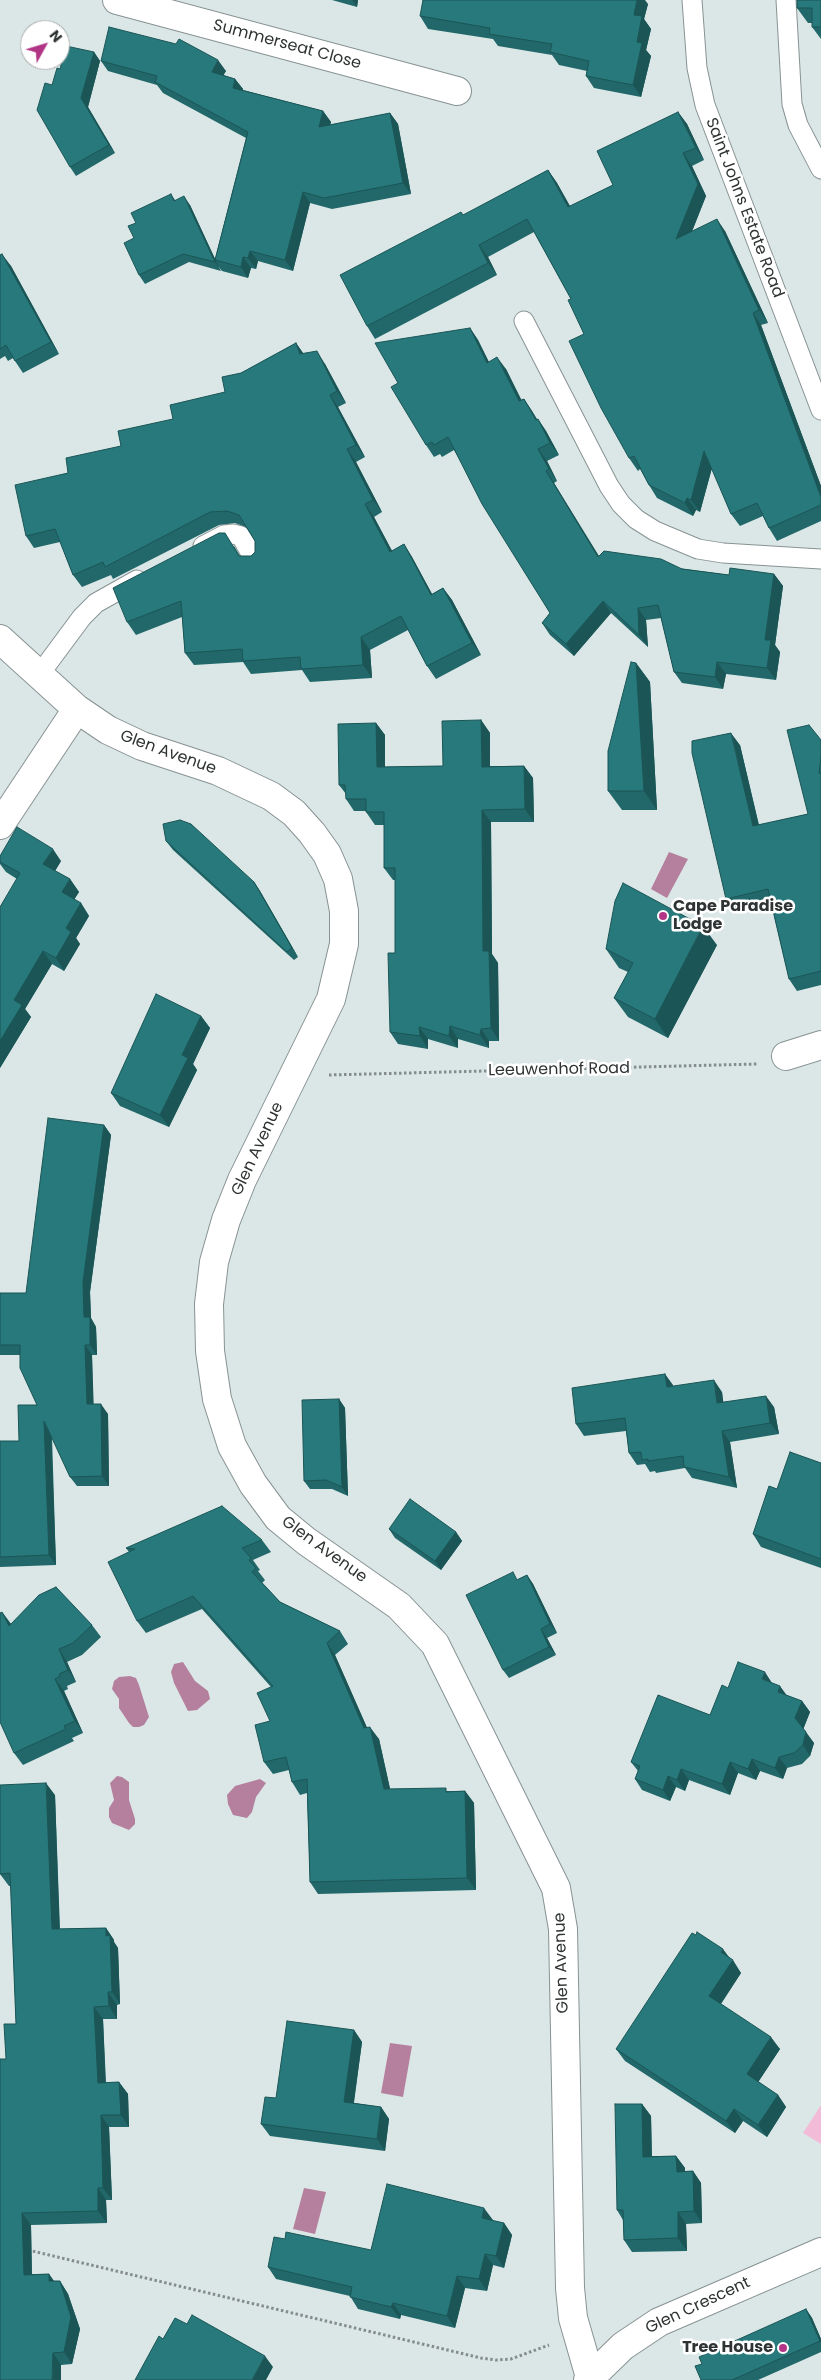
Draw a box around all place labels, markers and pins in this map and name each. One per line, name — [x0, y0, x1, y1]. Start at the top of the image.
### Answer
place label: Cape Paradise Lodge — [673, 897, 793, 935]
marker: Cape Paradise Lodge — [657, 910, 669, 922]
place label: Tree House — [682, 2338, 773, 2358]
marker: Tree House — [777, 2342, 789, 2354]

